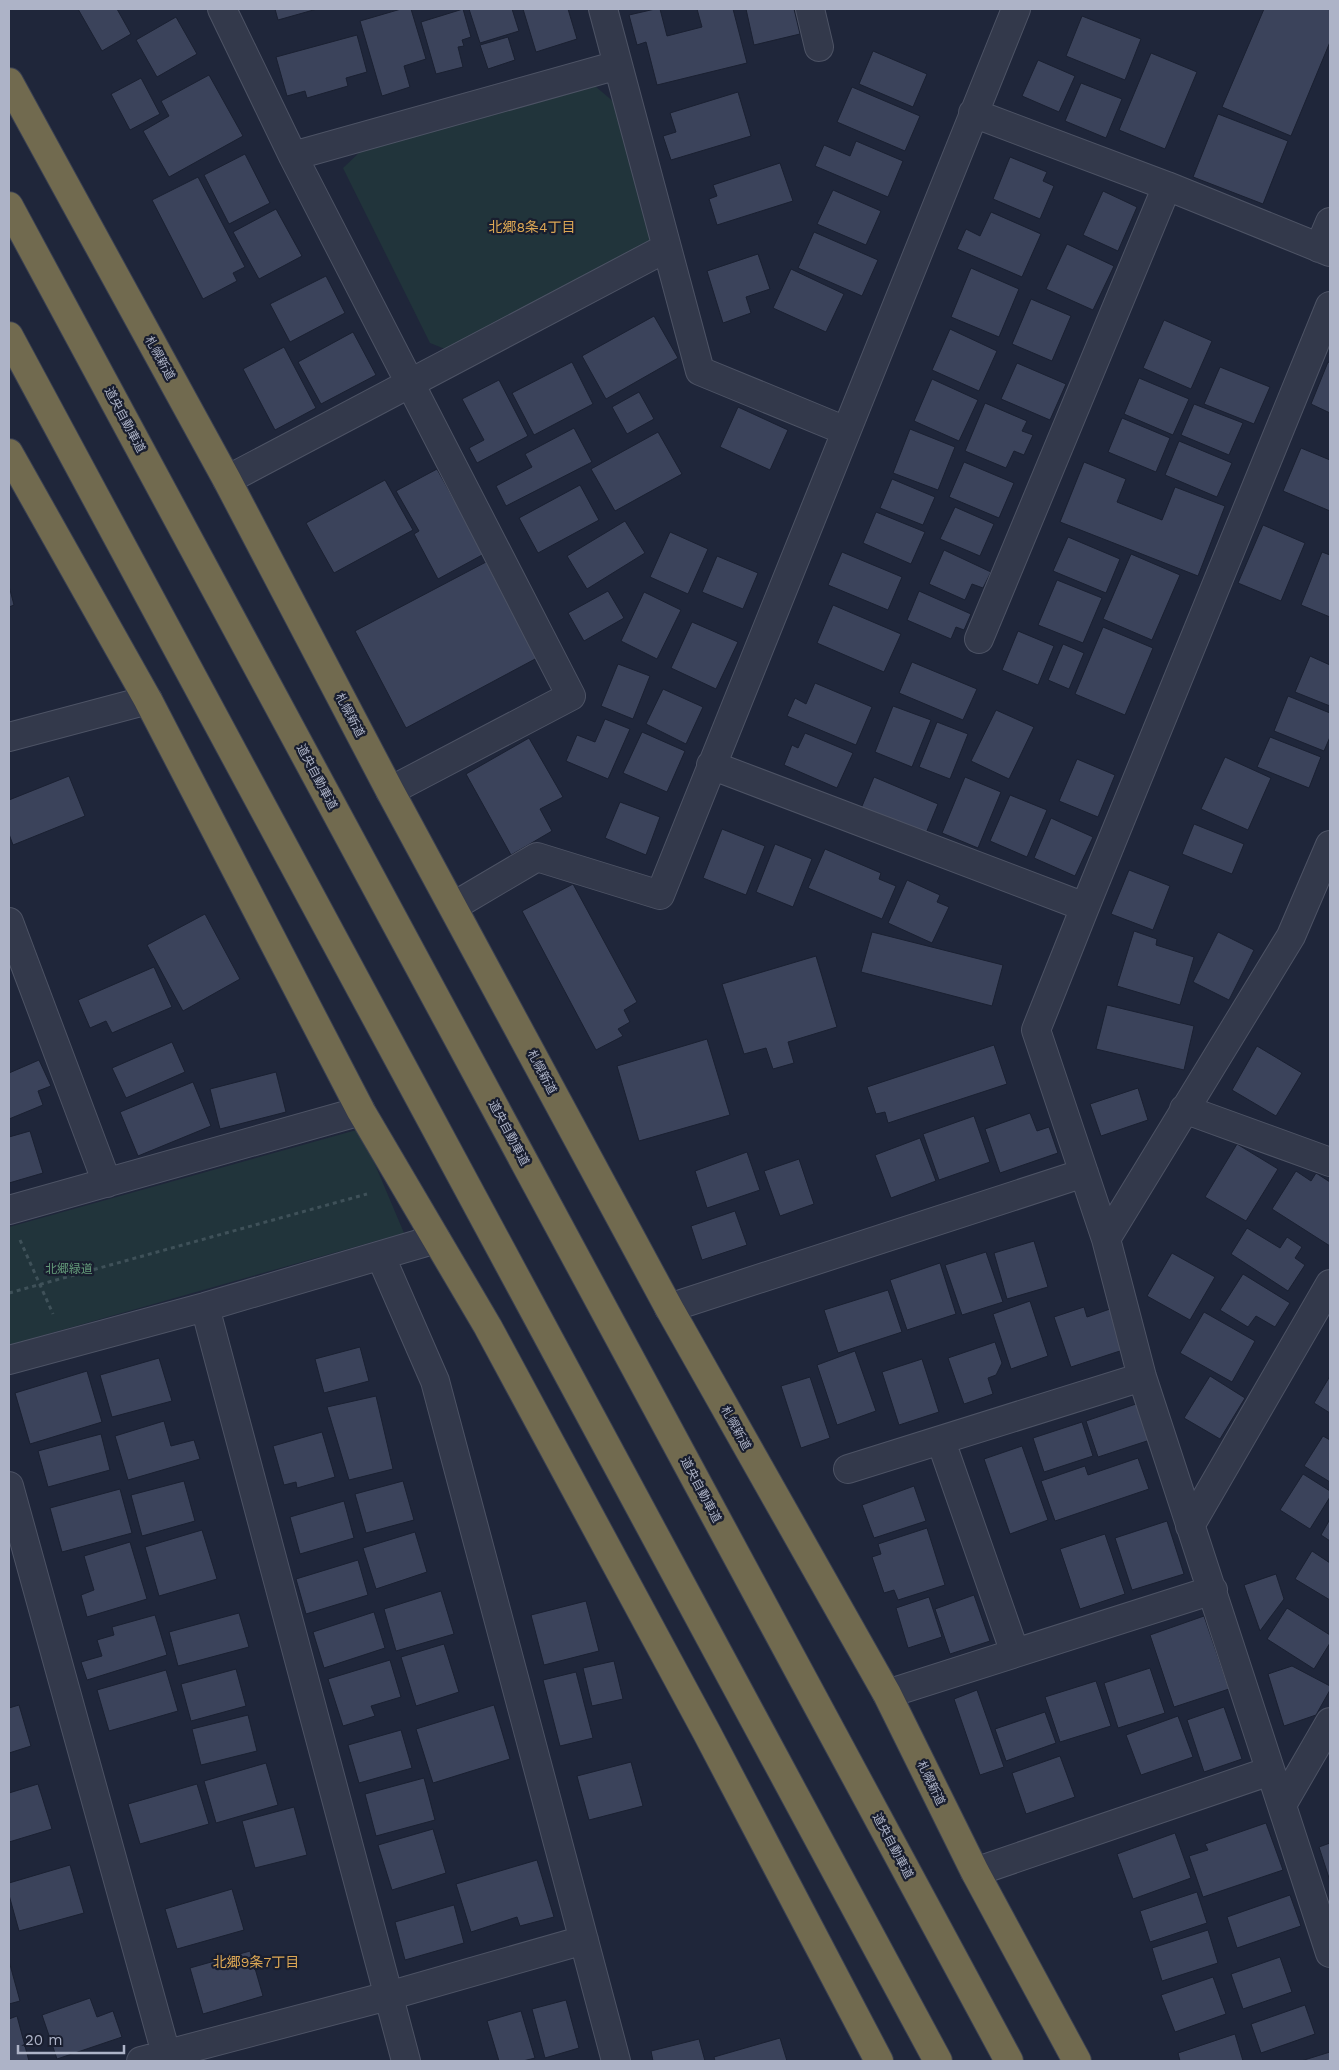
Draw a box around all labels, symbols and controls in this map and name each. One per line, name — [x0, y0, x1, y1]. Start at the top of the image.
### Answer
district label: 北郷8条4丁目 — [488, 219, 576, 235]
street label: 札幌新道 — [142, 334, 178, 382]
street label: 道央自動車道 — [102, 385, 148, 455]
street label: 札幌新道 — [333, 691, 367, 739]
street label: 道央自動車道 — [294, 742, 340, 812]
street label: 札幌新道 — [525, 1048, 559, 1096]
street label: 道央自動車道 — [486, 1098, 532, 1168]
park label: 北郷緑道 — [45, 1262, 93, 1276]
street label: 札幌新道 — [718, 1404, 754, 1452]
street label: 道央自動車道 — [678, 1455, 724, 1525]
street label: 札幌新道 — [914, 1758, 948, 1808]
street label: 道央自動車道 — [870, 1811, 916, 1881]
district label: 北郷9条7丁目 — [213, 1954, 299, 1970]
scale bar — [18, 2022, 124, 2054]
text: 20 m — [25, 2031, 63, 2049]

